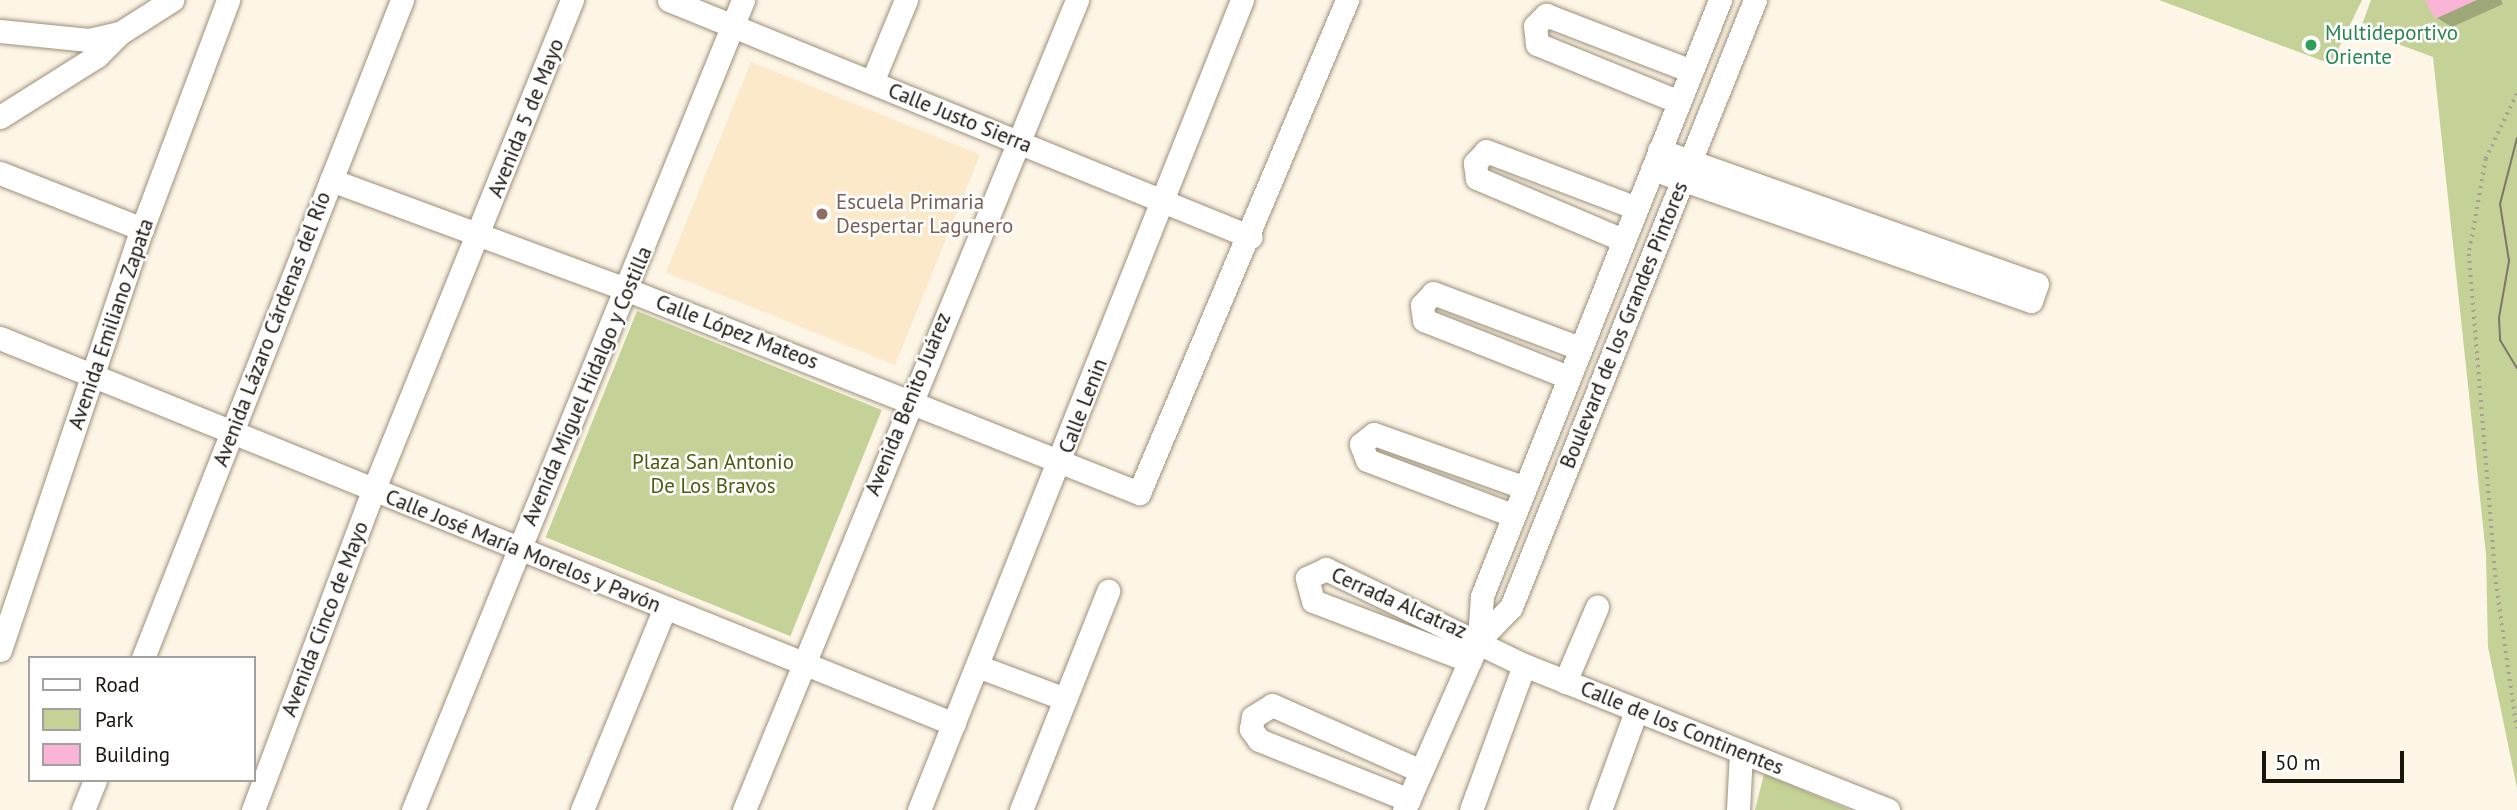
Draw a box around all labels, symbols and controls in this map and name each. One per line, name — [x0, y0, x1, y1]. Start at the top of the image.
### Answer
place label: Multideportivo Oriente — [2325, 20, 2458, 70]
street label: Avenida 5 de Mayo — [483, 35, 569, 201]
marker: Multideportivo Oriente — [2303, 37, 2319, 53]
street label: Calle Justo Sierra — [884, 78, 1036, 158]
street label: Boulevard de los Grandes Pintores — [1555, 178, 1693, 472]
street label: Avenida Lázaro Cárdenas del Río — [208, 188, 336, 470]
place label: Escuela Primaria Despertar Lagunero — [836, 189, 1013, 239]
marker: Escuela Primaria Despertar Lagunero — [814, 206, 830, 222]
street label: Avenida Emiliano Zapata — [63, 215, 159, 433]
street label: Avenida Miguel Hidalgo y Costilla — [516, 242, 658, 530]
street label: Calle López Mateos — [652, 289, 822, 375]
street label: Avenida Benito Juárez — [860, 309, 956, 499]
street label: Calle Lenin — [1053, 355, 1113, 457]
park label: Plaza San Antonio De Los Bravos — [632, 449, 794, 499]
street label: Calle José María Morelos y Pavón — [381, 484, 665, 618]
street label: Avenida Cinco de Mayo — [276, 518, 374, 720]
street label: Cerrada Alcatraz — [1327, 562, 1471, 644]
legend — [28, 656, 256, 782]
text: Road — [95, 671, 139, 698]
street label: Calle de los Continentes — [1577, 676, 1787, 780]
text: Park — [95, 706, 134, 733]
scale bar — [2265, 736, 2407, 780]
text: Building — [95, 741, 170, 768]
text: 50 m — [2275, 749, 2321, 776]

